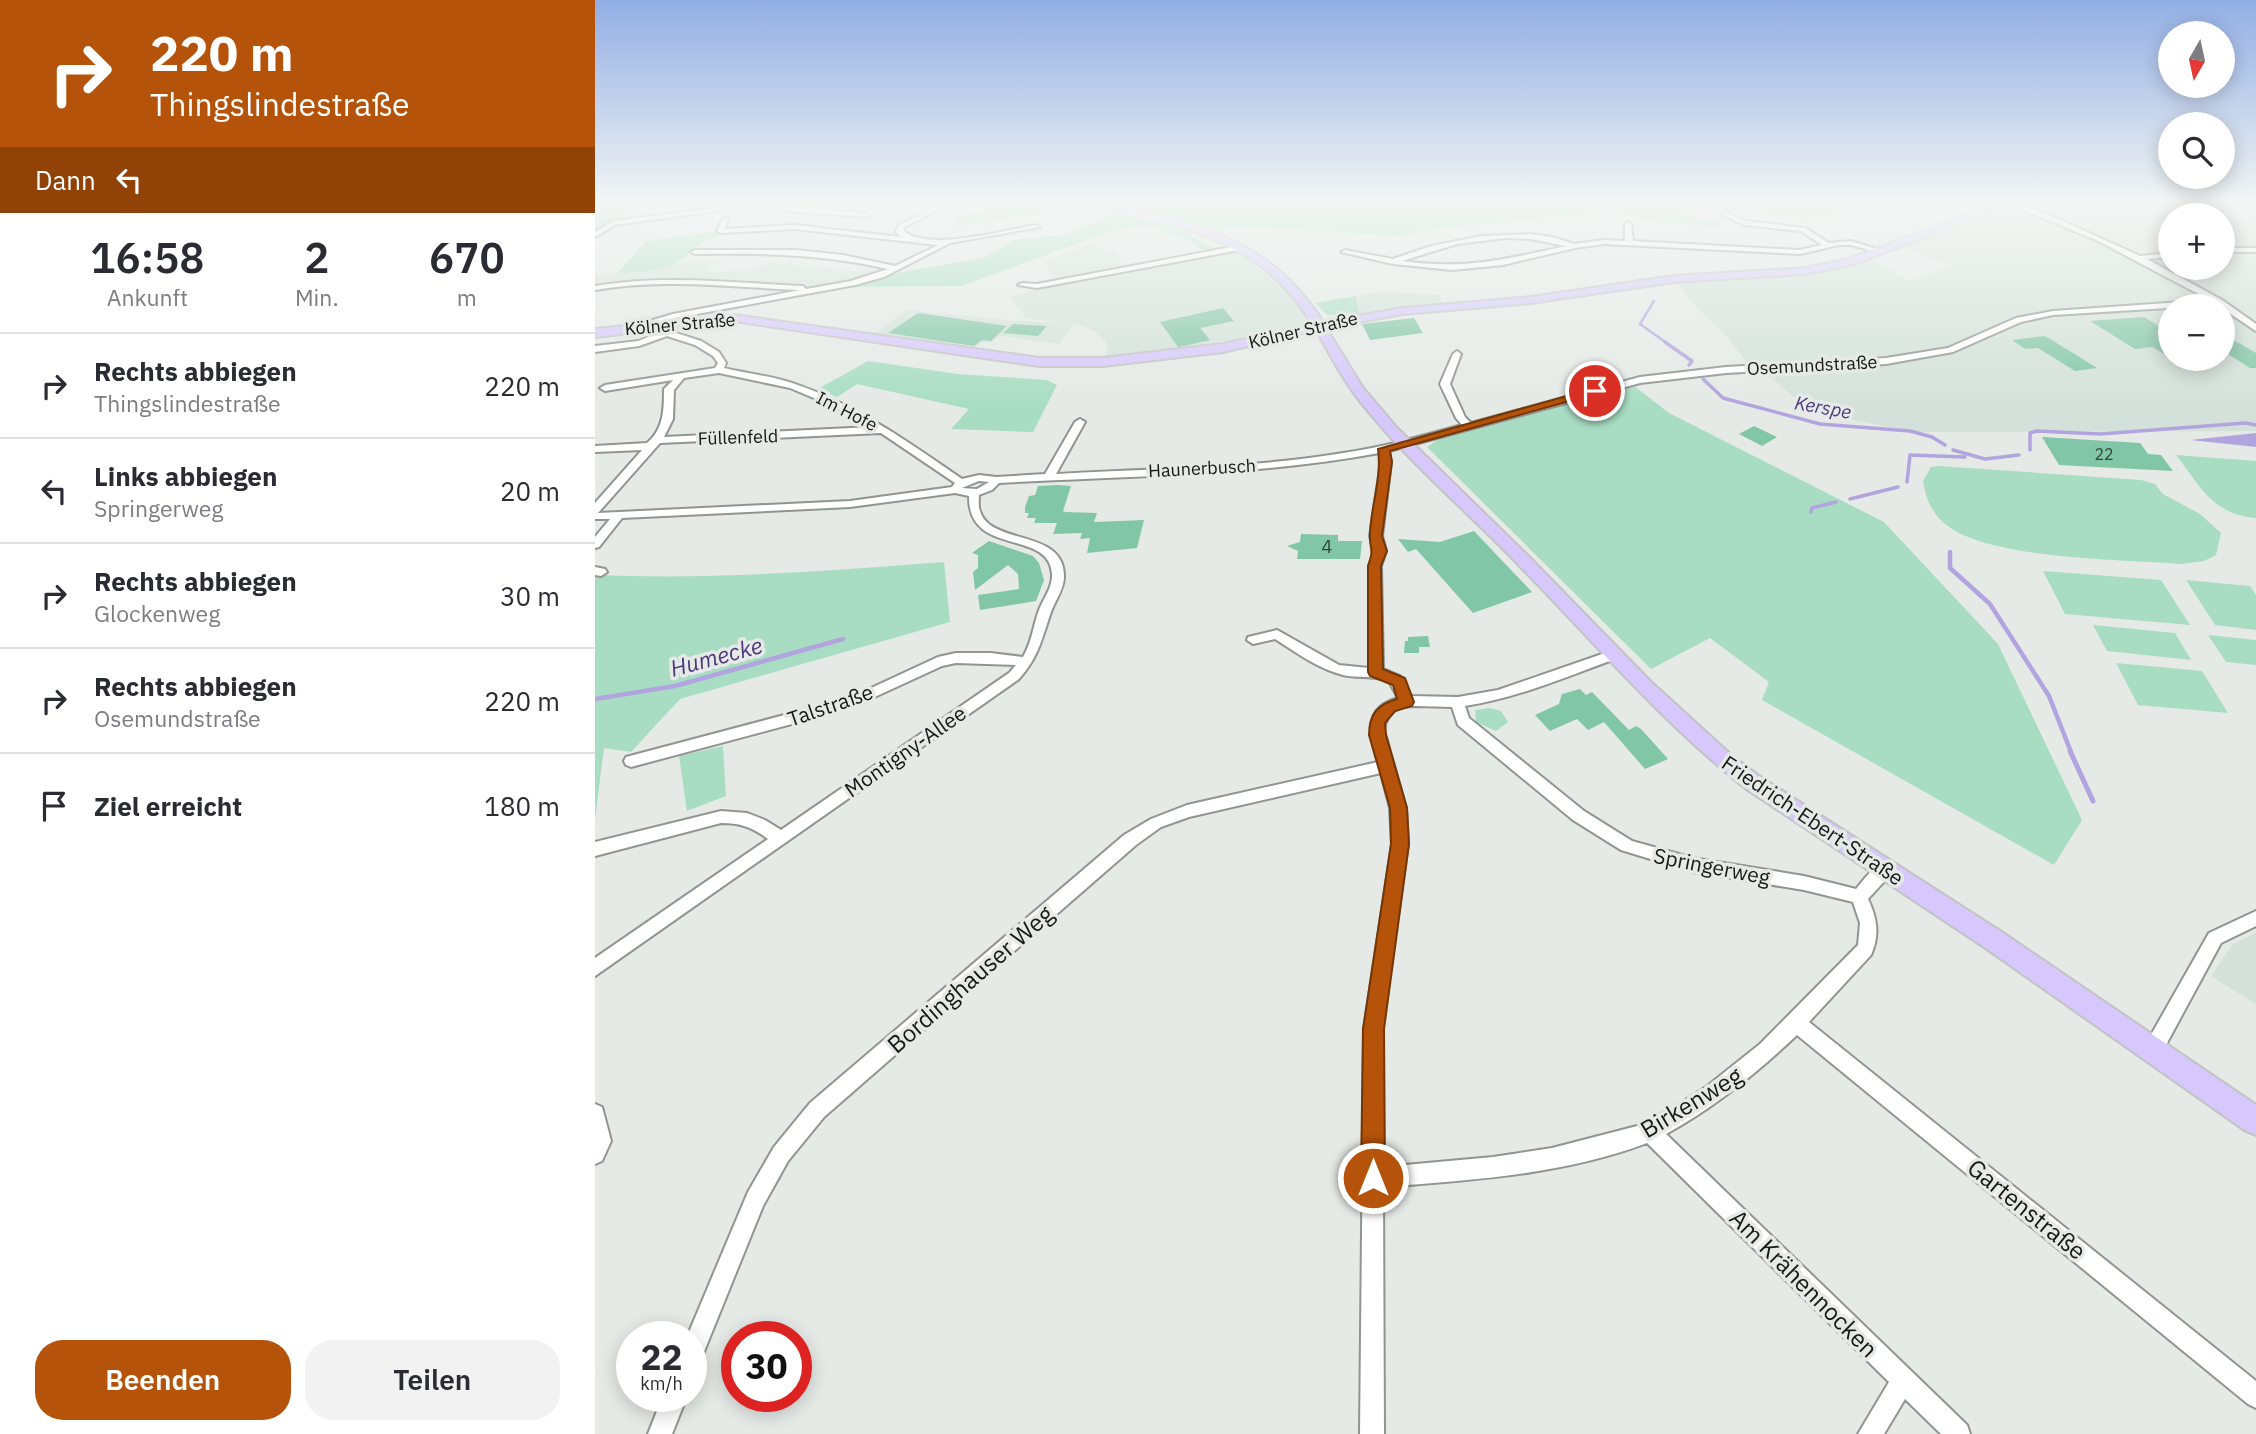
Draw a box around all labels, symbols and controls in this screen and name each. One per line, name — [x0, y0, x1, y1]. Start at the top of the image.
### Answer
text: 220 m — [150, 21, 294, 84]
north arrow — [2158, 21, 2235, 98]
map controls — [2158, 21, 2235, 371]
icon: right — [35, 28, 126, 119]
text: Thingslindestraße — [150, 83, 410, 125]
button: search — [2158, 112, 2235, 189]
icon: left — [110, 161, 148, 199]
text: Dann — [35, 163, 96, 197]
button: + — [2158, 203, 2235, 280]
text: 16:58 — [90, 230, 205, 285]
text: 2 — [304, 230, 329, 285]
text: 670 — [429, 230, 505, 285]
text: Ankunft — [107, 282, 188, 312]
text: Min. — [295, 282, 339, 312]
text: m — [457, 282, 477, 312]
button: − — [2158, 294, 2235, 371]
street label: Kölner Straße — [1246, 306, 1360, 354]
street label: Kölner Straße — [624, 308, 737, 340]
street label: Osemundstraße — [1746, 350, 1878, 380]
text: Rechts abbiegen — [94, 354, 297, 388]
pin — [1565, 361, 1625, 421]
icon: right — [35, 367, 73, 405]
text: 220 m — [484, 369, 560, 403]
icon: arrive — [1576, 372, 1614, 410]
street label: Im Hofe — [813, 386, 882, 436]
text: Thingslindestraße — [94, 388, 281, 418]
water label: Kerspe — [1793, 390, 1853, 424]
street label: Füllenfeld — [697, 424, 779, 450]
house number: 22 — [2094, 444, 2114, 464]
street label: Haunerbusch — [1147, 454, 1257, 482]
text: Links abbiegen — [94, 459, 277, 493]
icon: left — [35, 472, 73, 510]
text: 20 m — [500, 474, 560, 508]
text: Springerweg — [94, 493, 223, 523]
house number: 4 — [1322, 535, 1333, 558]
text: Rechts abbiegen — [94, 564, 297, 598]
icon: right — [35, 577, 73, 615]
text: 30 m — [500, 579, 560, 613]
text: Glockenweg — [94, 598, 220, 628]
water label: Humecke — [667, 629, 766, 683]
text: Rechts abbiegen — [94, 669, 297, 703]
street label: Talstraße — [783, 677, 877, 733]
icon: right — [35, 682, 73, 720]
text: 220 m — [484, 684, 560, 718]
street label: Montigny-Allee — [839, 699, 971, 803]
text: Osemundstraße — [94, 703, 261, 733]
street label: Friedrich-Ebert-Straße — [1717, 749, 1909, 891]
icon: arrive — [35, 787, 73, 825]
text: Ziel erreicht — [94, 789, 242, 823]
text: 180 m — [484, 789, 560, 823]
street label: Springerweg — [1651, 841, 1773, 891]
street label: Bordinghauser Weg — [880, 898, 1060, 1060]
street label: Birkenweg — [1634, 1059, 1748, 1145]
position arrow — [1336, 1141, 1410, 1215]
street label: Gartenstraße — [1961, 1151, 2093, 1267]
street label: Am Krähennocken — [1723, 1202, 1885, 1364]
speed limit sign: 30 — [721, 1321, 812, 1412]
text: 22 — [640, 1334, 683, 1380]
button: Beenden — [35, 1340, 291, 1420]
button: Teilen — [305, 1340, 560, 1420]
text: km/h — [640, 1372, 683, 1395]

